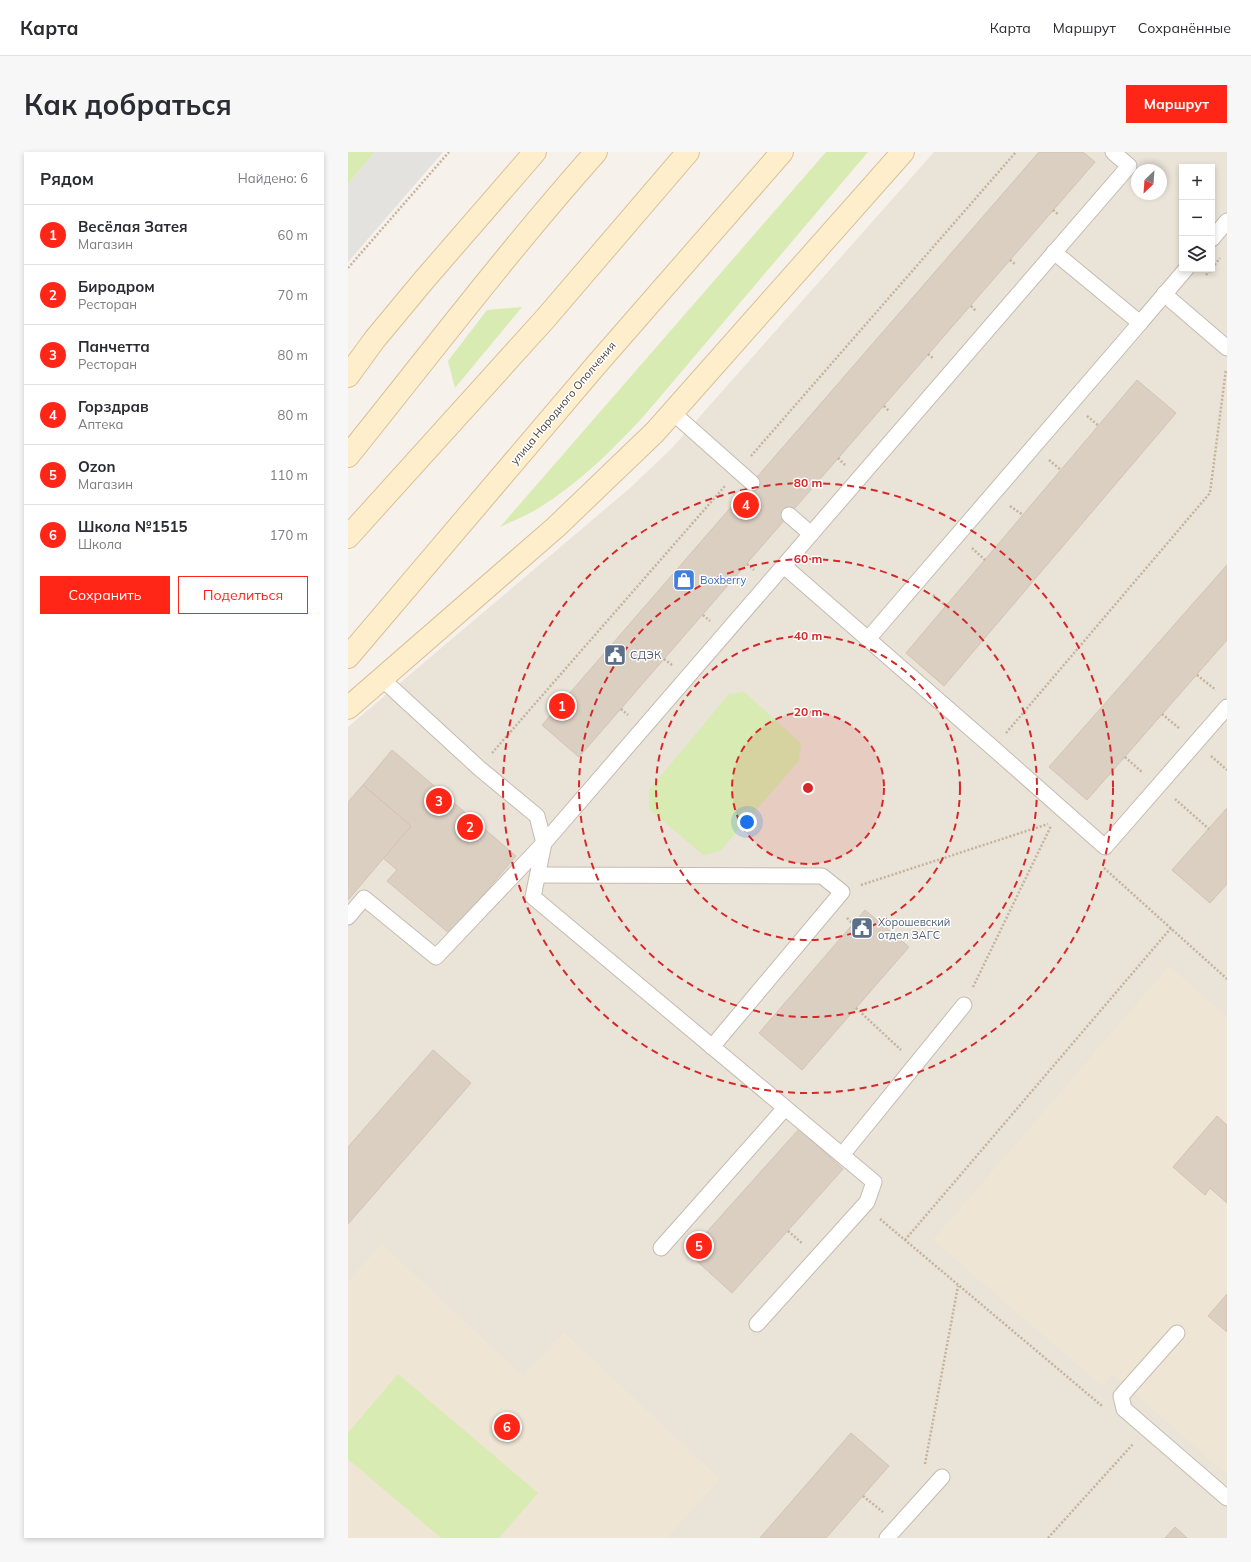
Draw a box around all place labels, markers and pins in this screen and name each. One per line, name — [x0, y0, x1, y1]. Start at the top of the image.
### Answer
pin: 4 — [733, 490, 759, 520]
shop icon: Boxberry — [671, 567, 697, 593]
place label: Boxberry — [700, 573, 746, 587]
public building icon: СДЭК — [602, 642, 628, 668]
place label: СДЭК — [630, 648, 662, 662]
pin: 1 — [549, 691, 575, 721]
centre of rings — [801, 781, 815, 795]
pin: 3 — [426, 786, 452, 816]
pin: 2 — [457, 812, 483, 842]
public building icon: Хорошевский отдел ЗАГС — [849, 915, 875, 941]
place label: Хорошевский отдел ЗАГС — [878, 915, 950, 942]
pin: 5 — [686, 1231, 712, 1261]
pin: 6 — [494, 1412, 520, 1442]

